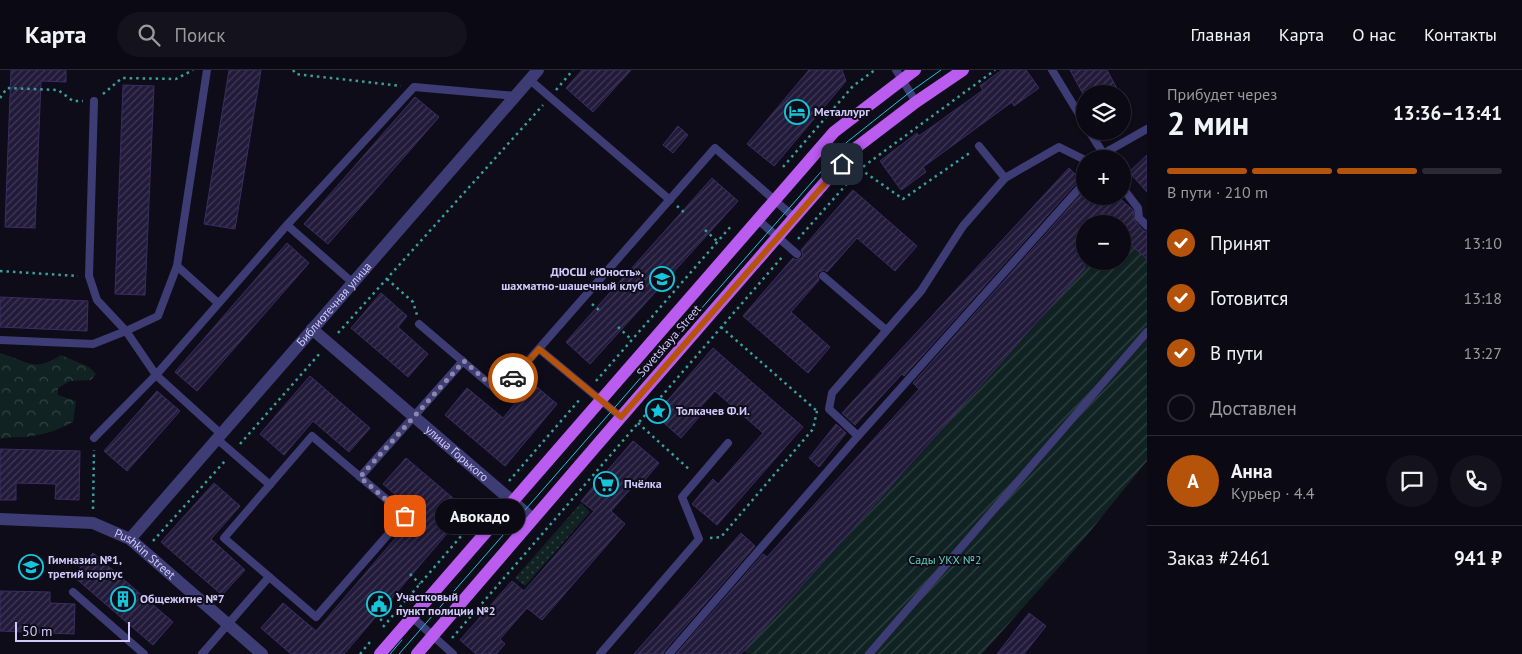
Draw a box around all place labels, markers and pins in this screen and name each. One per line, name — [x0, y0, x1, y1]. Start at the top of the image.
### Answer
hotel icon: Металлург — [784, 99, 810, 125]
place label: Металлург — [814, 104, 870, 119]
pin — [821, 143, 863, 185]
place label: ДЮСШ «Юность», шахматно-шашечный клуб — [501, 264, 645, 293]
school or university icon: ДЮСШ «Юность», шахматно-шашечный клуб — [649, 266, 675, 292]
place icon: Толкачев Ф.И. — [645, 398, 671, 424]
place label: Толкачев Ф.И. — [676, 403, 750, 418]
supermarket icon: Пчёлка — [593, 471, 619, 497]
place label: Пчёлка — [624, 476, 662, 491]
pin — [384, 495, 426, 537]
callout: Авокадо — [435, 498, 525, 534]
place label: Гимназия №1, третий корпус — [48, 552, 123, 581]
school or university icon: Гимназия №1, третий корпус — [18, 554, 44, 580]
building icon: Общежитие №7 — [110, 586, 136, 612]
place label: Участковый пункт полиции №2 — [395, 589, 496, 618]
place label: Общежитие №7 — [140, 591, 225, 606]
public building icon: Участковый пункт полиции №2 — [366, 591, 392, 617]

